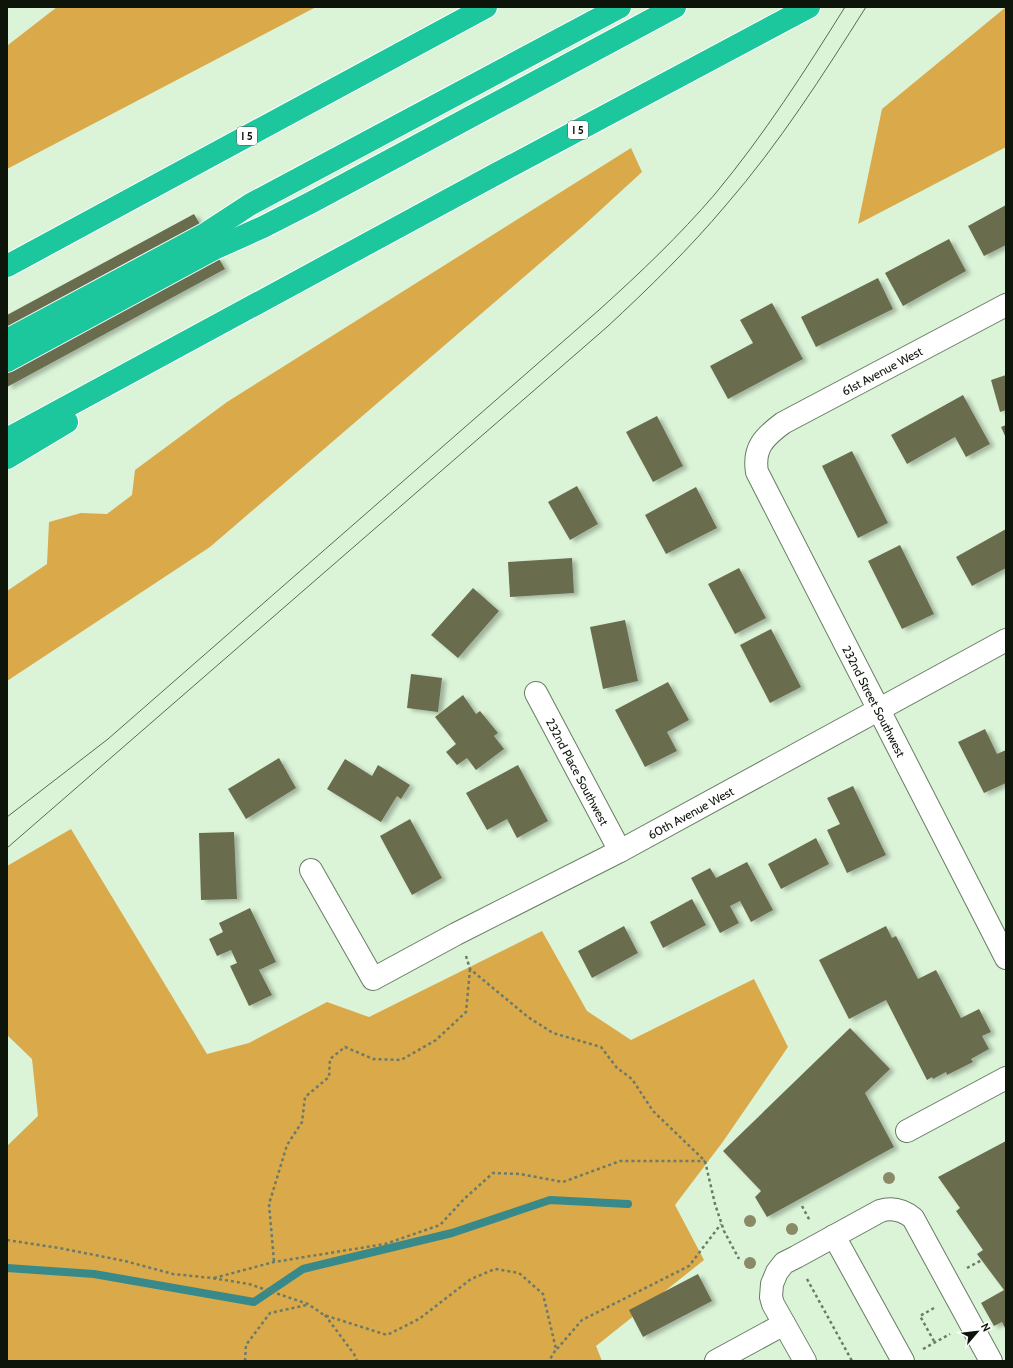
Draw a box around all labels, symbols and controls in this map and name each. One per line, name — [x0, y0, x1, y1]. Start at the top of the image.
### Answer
road number: I 5 — [568, 121, 588, 139]
road number: I 5 — [237, 127, 257, 145]
street label: 61st Avenue West — [839, 343, 925, 399]
street label: 232nd Street Southwest — [840, 643, 909, 759]
street label: 232nd Place Southwest — [543, 716, 612, 828]
street label: 60th Avenue West — [645, 783, 736, 842]
north arrow — [957, 1312, 997, 1352]
text: N — [978, 1321, 994, 1334]

